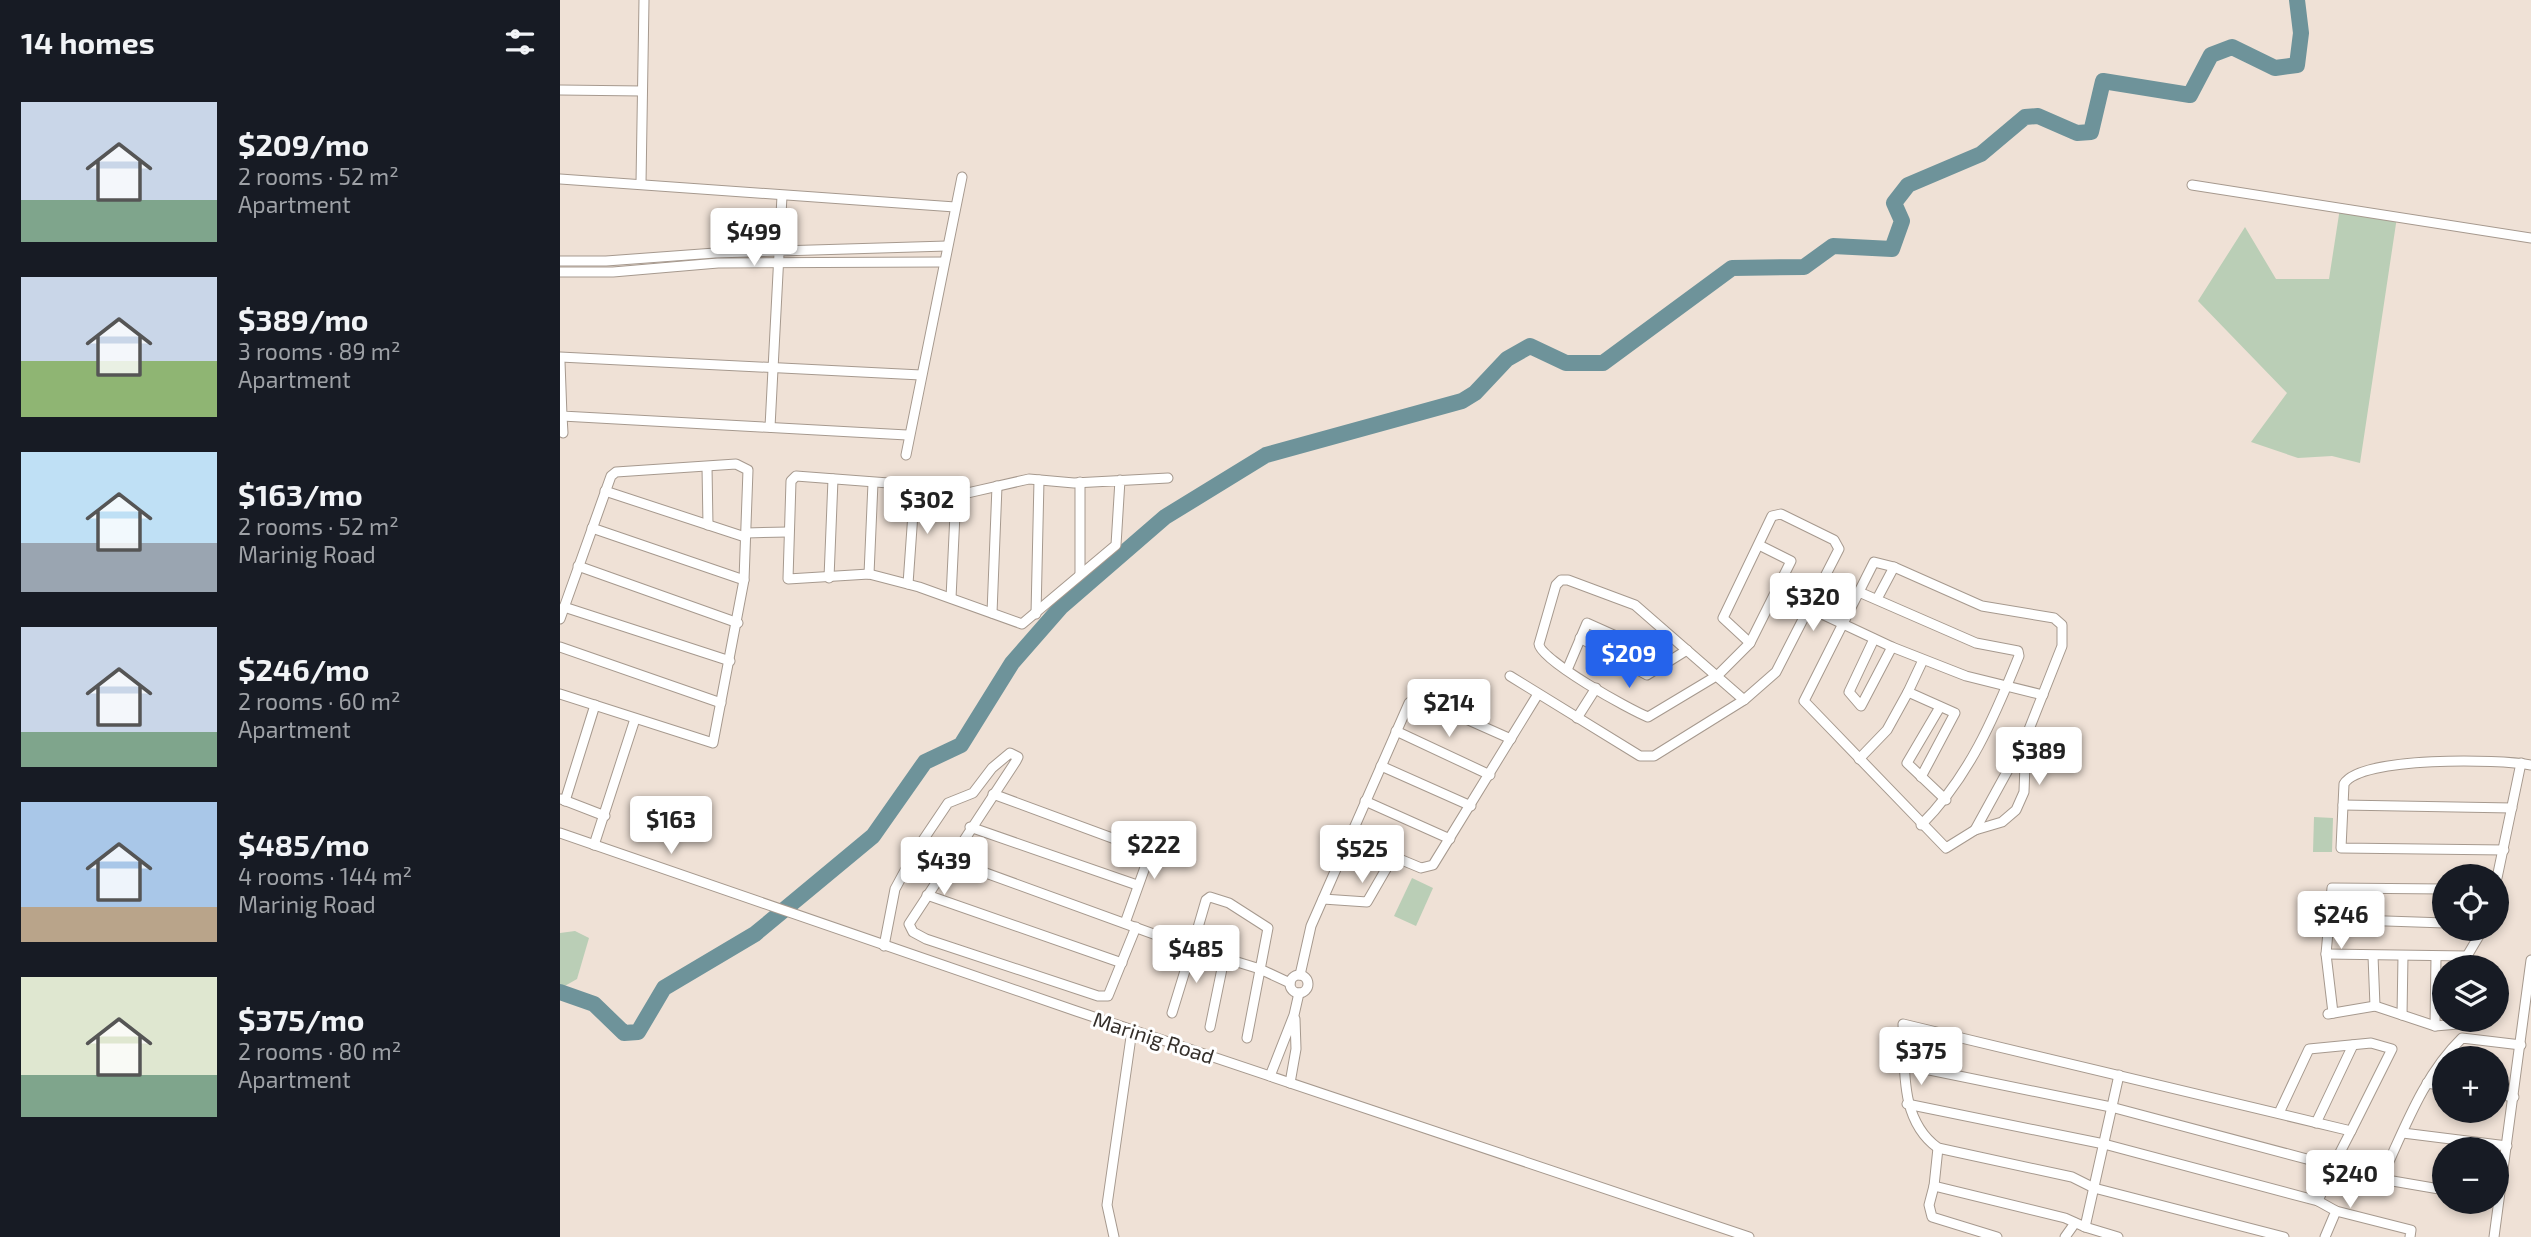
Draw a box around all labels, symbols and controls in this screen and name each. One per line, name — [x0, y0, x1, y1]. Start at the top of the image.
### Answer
icon: filters — [501, 23, 539, 61]
text: 14 homes — [21, 24, 155, 60]
text: $209/mo — [238, 126, 369, 162]
icon: home — [77, 130, 161, 214]
text: 2 rooms · 52 m² — [238, 162, 399, 190]
text: Apartment — [238, 190, 351, 218]
pin: $499 — [713, 208, 795, 268]
text: $499 — [726, 217, 782, 245]
text: $389/mo — [238, 301, 369, 337]
icon: home — [77, 305, 161, 389]
text: 3 rooms · 89 m² — [238, 337, 400, 365]
text: Apartment — [238, 365, 351, 393]
text: $163/mo — [238, 476, 363, 512]
pin: $302 — [886, 476, 968, 536]
icon: home — [77, 480, 161, 564]
text: $302 — [900, 485, 954, 513]
text: 2 rooms · 52 m² — [238, 512, 399, 540]
text: Marinig Road — [238, 540, 376, 568]
pin: $320 — [1772, 574, 1854, 633]
text: $320 — [1786, 582, 1840, 610]
pin: $209 — [1588, 630, 1670, 690]
text: $209 — [1602, 639, 1656, 667]
text: $246/mo — [238, 651, 369, 687]
icon: home — [77, 655, 161, 739]
pin: $214 — [1408, 680, 1490, 739]
text: 2 rooms · 60 m² — [238, 687, 400, 715]
text: $214 — [1423, 688, 1475, 716]
text: Apartment — [238, 715, 351, 743]
pin: $389 — [1998, 728, 2080, 787]
text: $389 — [2012, 736, 2066, 764]
pin: $163 — [630, 796, 712, 856]
text: $163 — [646, 805, 696, 833]
pin: $222 — [1113, 822, 1195, 881]
text: $485/mo — [238, 826, 370, 862]
pin: $525 — [1321, 826, 1403, 885]
icon: home — [77, 830, 161, 914]
text: $222 — [1127, 830, 1181, 858]
text: $525 — [1336, 834, 1388, 862]
pin: $439 — [903, 838, 985, 897]
text: $439 — [917, 846, 971, 874]
text: 4 rooms · 144 m² — [238, 862, 412, 890]
map controls — [2432, 864, 2509, 1214]
button: locate — [2432, 864, 2509, 941]
text: Marinig Road — [238, 890, 376, 918]
pin: $246 — [2300, 892, 2382, 951]
text: $246 — [2314, 900, 2368, 928]
pin: $485 — [1155, 926, 1237, 985]
text: $485 — [1168, 934, 1224, 962]
button: layers — [2432, 955, 2509, 1032]
text: $375/mo — [238, 1001, 365, 1037]
icon: home — [77, 1005, 161, 1089]
street label: Marinig Road — [1090, 1006, 1218, 1068]
pin: $375 — [1880, 1028, 1962, 1087]
text: $375 — [1895, 1036, 1947, 1064]
text: 2 rooms · 80 m² — [238, 1037, 401, 1065]
button: + — [2432, 1046, 2509, 1123]
text: Apartment — [238, 1065, 351, 1093]
button: − — [2432, 1137, 2509, 1214]
pin: $240 — [2309, 1150, 2391, 1210]
text: $240 — [2322, 1159, 2378, 1187]

